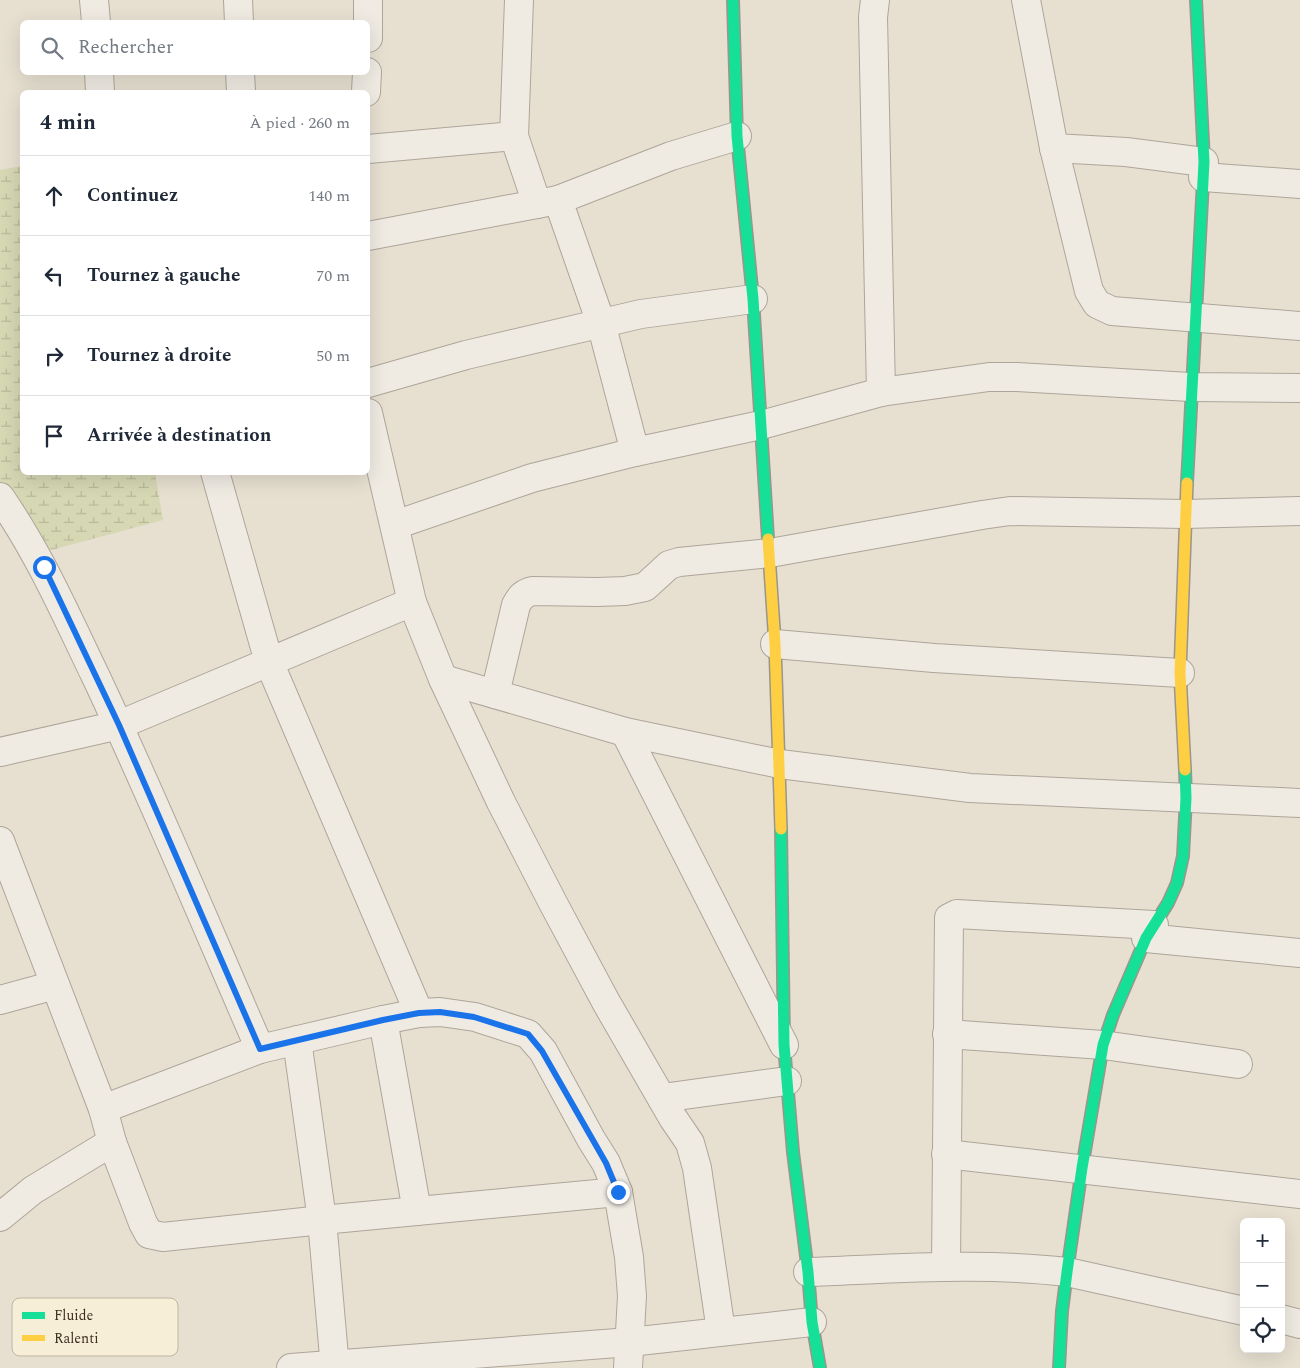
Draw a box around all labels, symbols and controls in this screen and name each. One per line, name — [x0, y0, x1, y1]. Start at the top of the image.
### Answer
search box — [20, 20, 370, 75]
text: Rechercher — [78, 33, 174, 62]
icon: search — [38, 34, 66, 62]
text: 4 min — [40, 107, 96, 139]
text: À pied · 260 m — [249, 111, 350, 135]
text: Continuez — [87, 181, 178, 210]
icon: ahead — [40, 182, 68, 210]
text: 140 m — [308, 184, 350, 208]
text: Tournez à gauche — [87, 261, 240, 290]
icon: left — [40, 262, 68, 290]
text: 70 m — [316, 264, 350, 288]
text: Tournez à droite — [87, 341, 231, 370]
icon: right — [40, 342, 68, 370]
text: 50 m — [316, 344, 350, 368]
text: Arrivée à destination — [87, 421, 271, 450]
icon: arrive — [40, 422, 68, 450]
route start — [33, 556, 56, 579]
route end — [607, 1181, 630, 1204]
map controls — [1240, 1218, 1285, 1353]
button: + — [1240, 1218, 1285, 1263]
button: − — [1240, 1263, 1285, 1308]
legend — [12, 1298, 178, 1356]
text: Fluide — [54, 1305, 93, 1326]
button: locate — [1240, 1308, 1285, 1353]
text: Ralenti — [54, 1328, 99, 1349]

